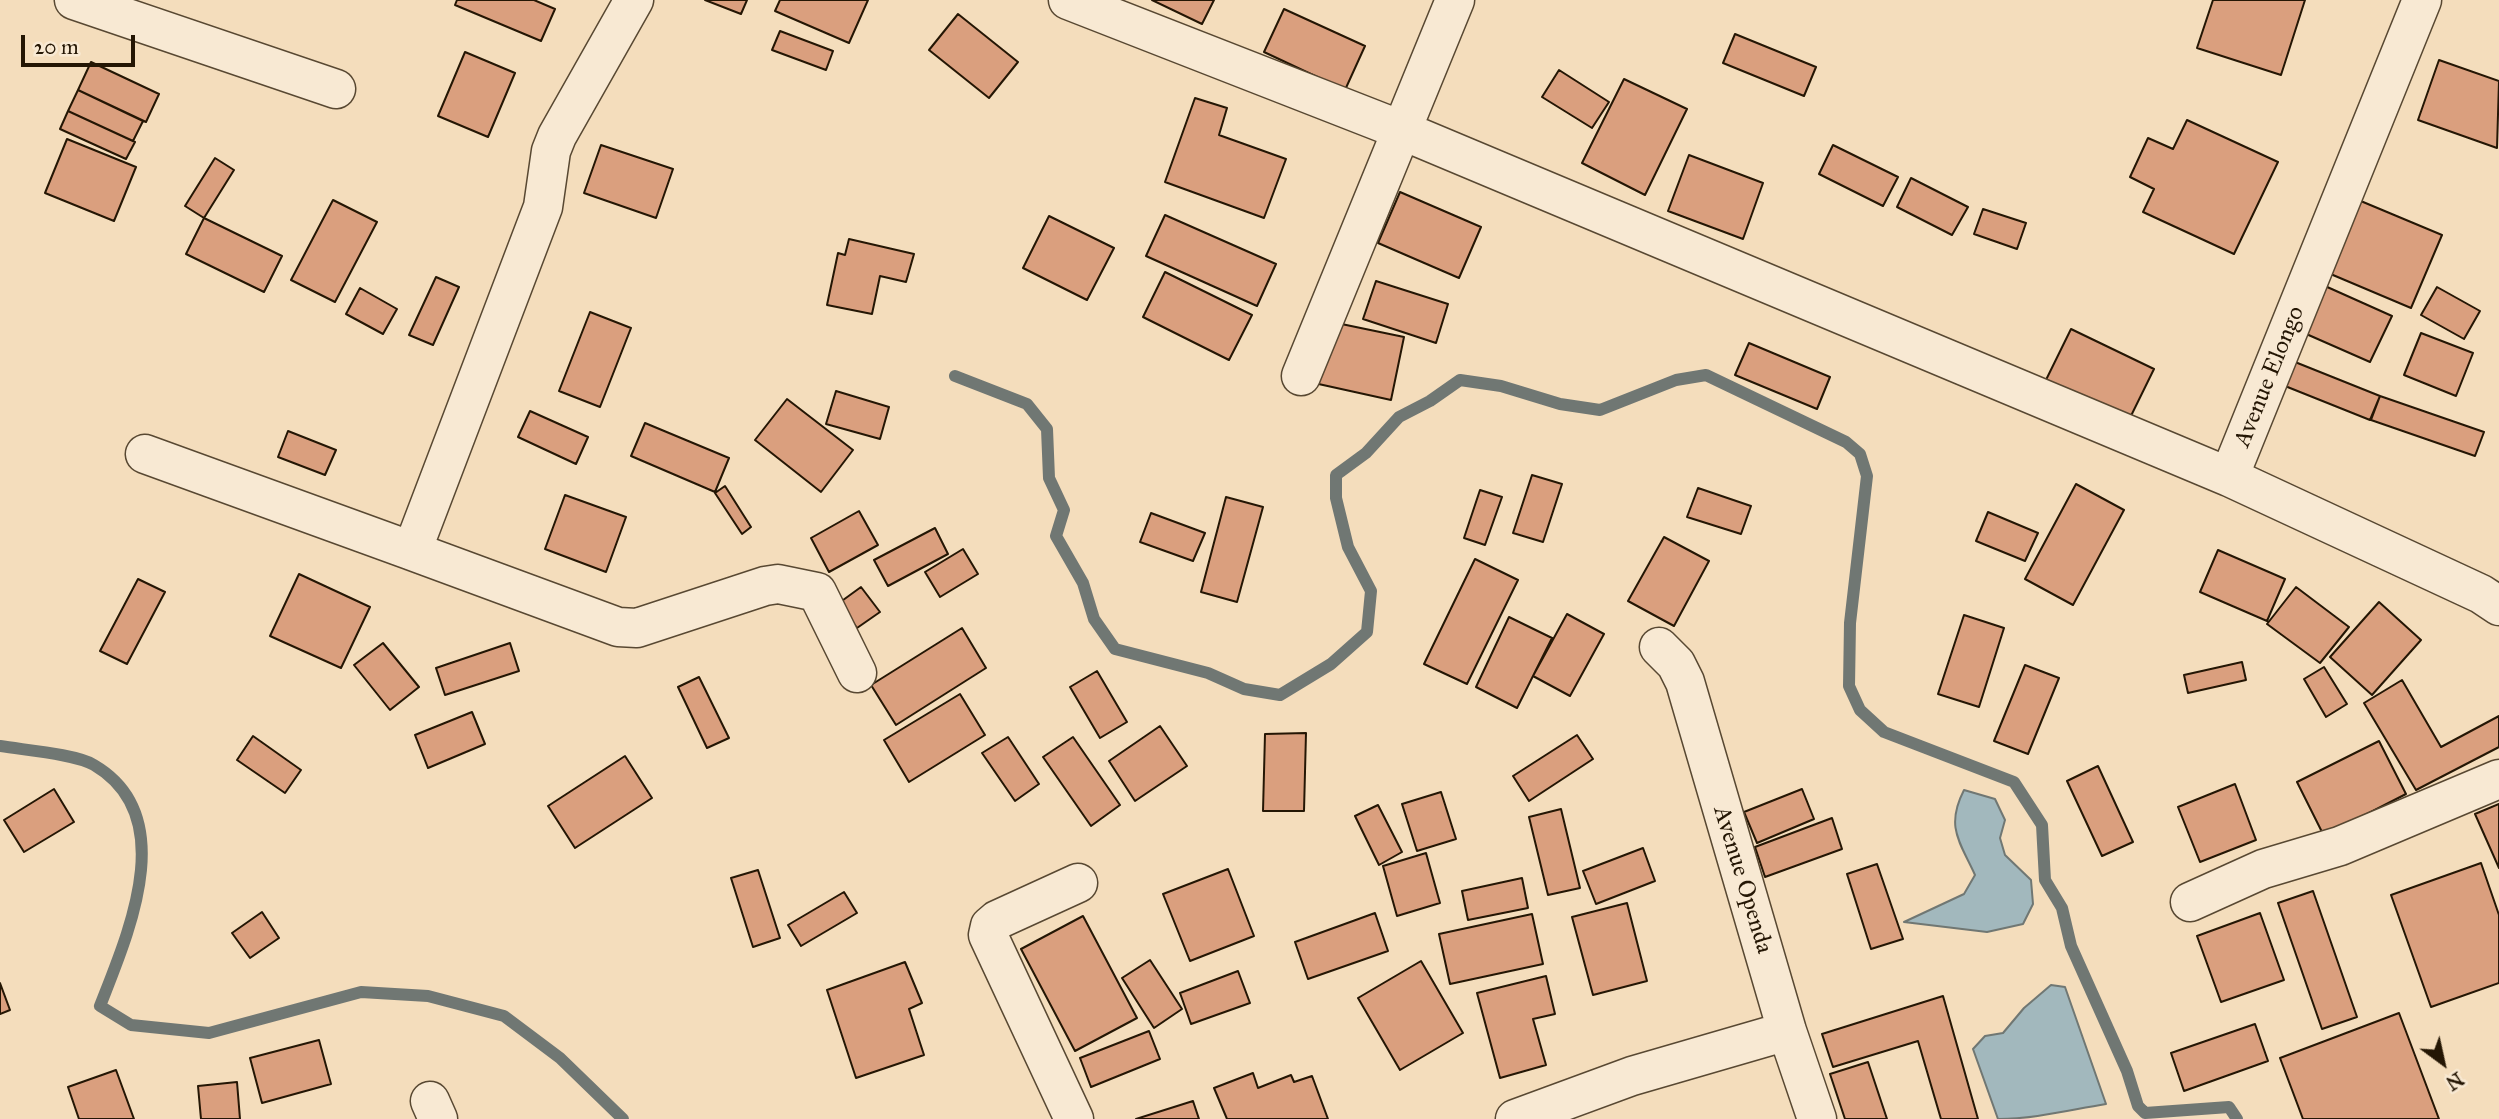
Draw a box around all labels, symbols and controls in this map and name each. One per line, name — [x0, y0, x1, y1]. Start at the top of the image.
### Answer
scale bar — [24, 21, 138, 65]
text: 20 m — [34, 34, 79, 60]
street label: Avenue Elongo — [2229, 302, 2311, 452]
street label: Avenue Openda — [1706, 803, 1778, 957]
north arrow — [2408, 1028, 2478, 1098]
text: N — [2442, 1067, 2468, 1095]

